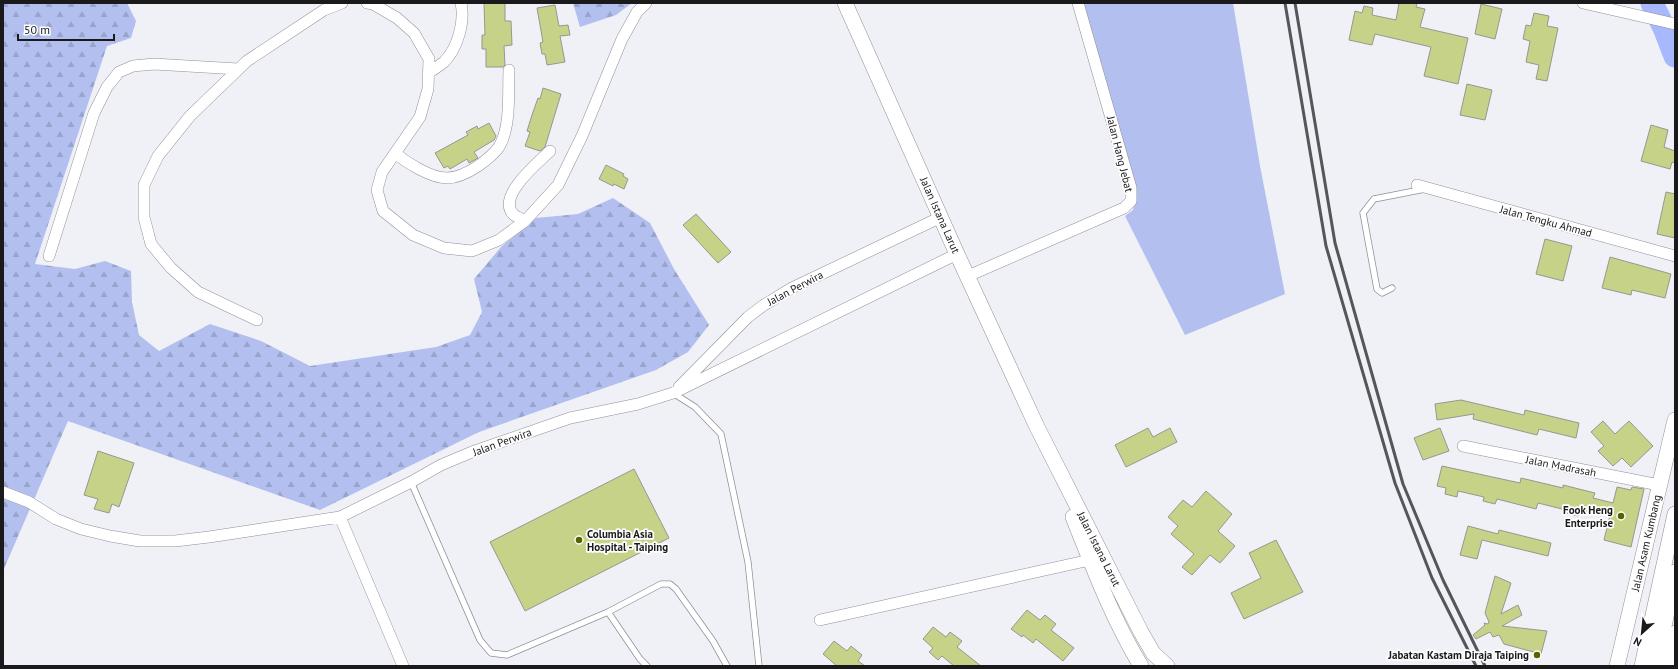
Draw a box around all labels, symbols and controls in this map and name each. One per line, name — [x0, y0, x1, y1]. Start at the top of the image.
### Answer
scale bar — [18, 16, 114, 42]
text: 50 m — [24, 22, 50, 37]
street label: Jalan Hang Jebat — [1104, 114, 1136, 194]
street label: Jalan Istana Larut — [917, 174, 963, 256]
street label: Jalan Tengku Ahmad — [1497, 202, 1594, 240]
street label: Jalan Perwira — [764, 267, 825, 309]
street label: Jalan Perwira — [470, 425, 533, 459]
street label: Jalan Madrasah — [1524, 452, 1598, 480]
street label: Jalan Asam Kumbang — [1628, 493, 1664, 594]
place label: Fook Heng Enterprise — [1563, 503, 1613, 530]
street label: Jalan Istana Larut — [1074, 508, 1124, 589]
marker: Fook Heng Enterprise — [1616, 511, 1626, 521]
place label: Columbia Asia Hospital - Taiping — [587, 527, 668, 554]
marker: Columbia Asia Hospital - Taiping — [574, 535, 584, 545]
north arrow — [1622, 613, 1662, 653]
text: N — [1631, 634, 1644, 650]
place label: Jabatan Kastam Diraja Taiping — [1387, 648, 1529, 662]
marker: Jabatan Kastam Diraja Taiping — [1532, 650, 1542, 660]

